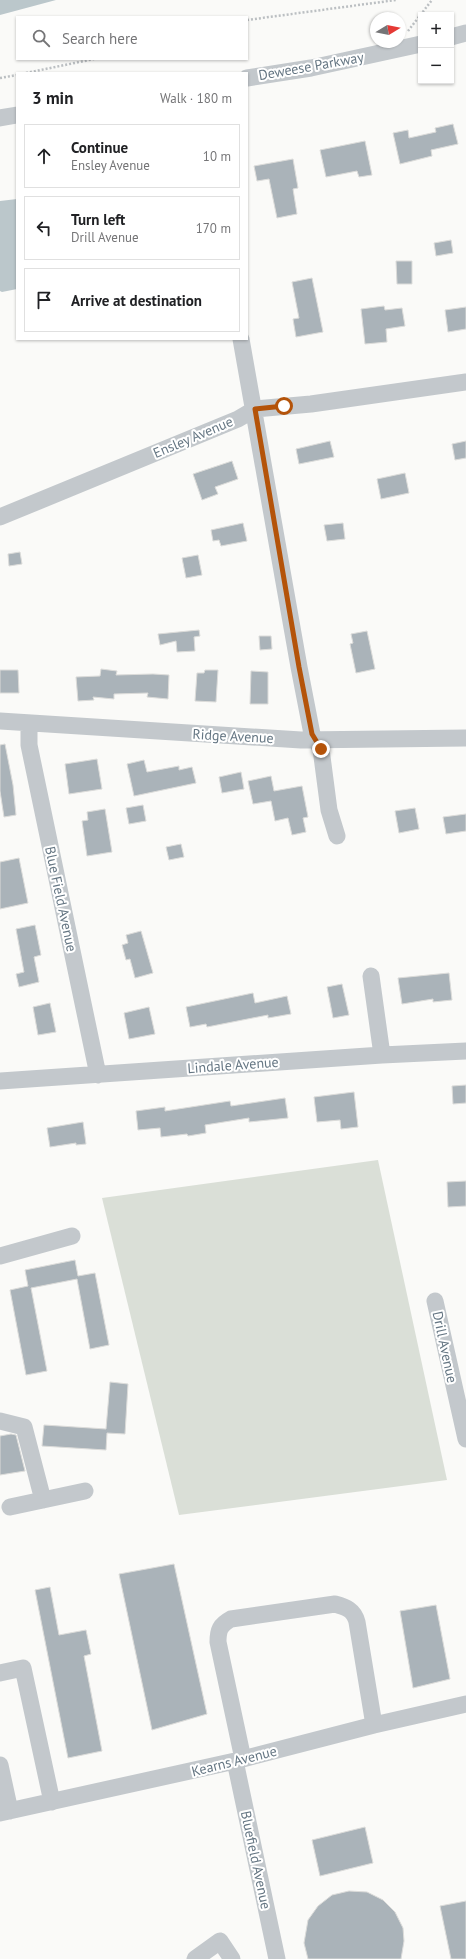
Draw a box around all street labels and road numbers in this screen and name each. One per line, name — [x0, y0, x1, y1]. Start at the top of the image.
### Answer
street label: Deweese Parkway — [257, 48, 366, 84]
street label: Ensley Avenue — [150, 412, 236, 462]
street label: Ridge Avenue — [192, 725, 274, 747]
street label: Blue Field Avenue — [41, 845, 81, 953]
street label: Lindale Avenue — [187, 1053, 279, 1077]
street label: Drill Avenue — [429, 1309, 461, 1385]
street label: Kearns Avenue — [189, 1742, 279, 1780]
street label: Bluefield Avenue — [237, 1809, 275, 1911]

